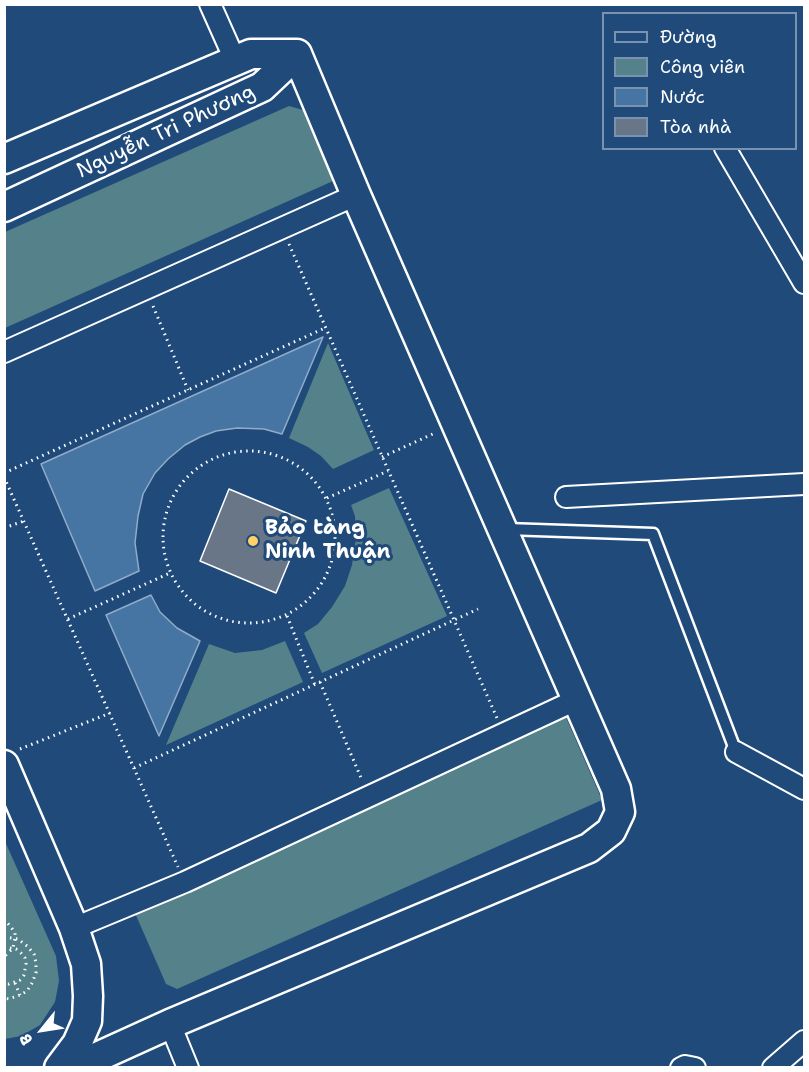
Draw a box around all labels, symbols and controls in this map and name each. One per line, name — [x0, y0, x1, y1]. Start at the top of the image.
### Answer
legend — [602, 12, 797, 150]
text: Đường — [660, 25, 717, 49]
text: Công viên — [660, 55, 745, 79]
street label: Nguyễn Tri Phương — [73, 80, 259, 184]
text: Nước — [660, 85, 705, 109]
text: Tòa nhà — [660, 115, 731, 139]
place label: Bảo tàng Ninh Thuận — [265, 516, 390, 566]
marker: Bảo tàng Ninh Thuận — [246, 534, 260, 548]
north arrow — [12, 1000, 72, 1060]
text: B — [14, 1030, 38, 1049]

